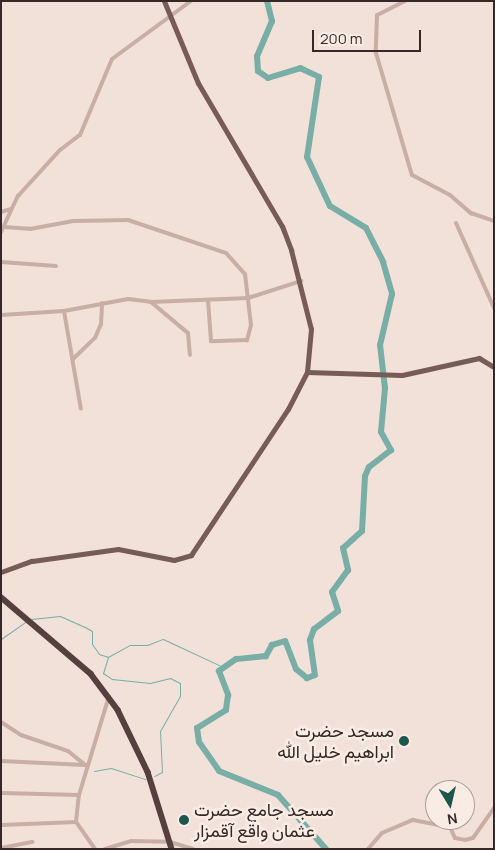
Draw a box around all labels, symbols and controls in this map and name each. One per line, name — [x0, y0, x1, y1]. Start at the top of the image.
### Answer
scale bar — [315, 20, 424, 52]
text: 200 m — [320, 28, 363, 49]
place label: مسجد حضرت ابراهیم خلیل الله — [277, 720, 394, 762]
marker: مسجد حضرت ابراهیم خلیل الله — [398, 735, 410, 747]
north arrow — [425, 780, 475, 830]
place label: مسجد جامع حضرت عثمان واقع آقمزار — [194, 799, 334, 842]
text: N — [446, 809, 459, 829]
marker: مسجد جامع حضرت عثمان واقع آقمزار — [178, 814, 190, 826]

